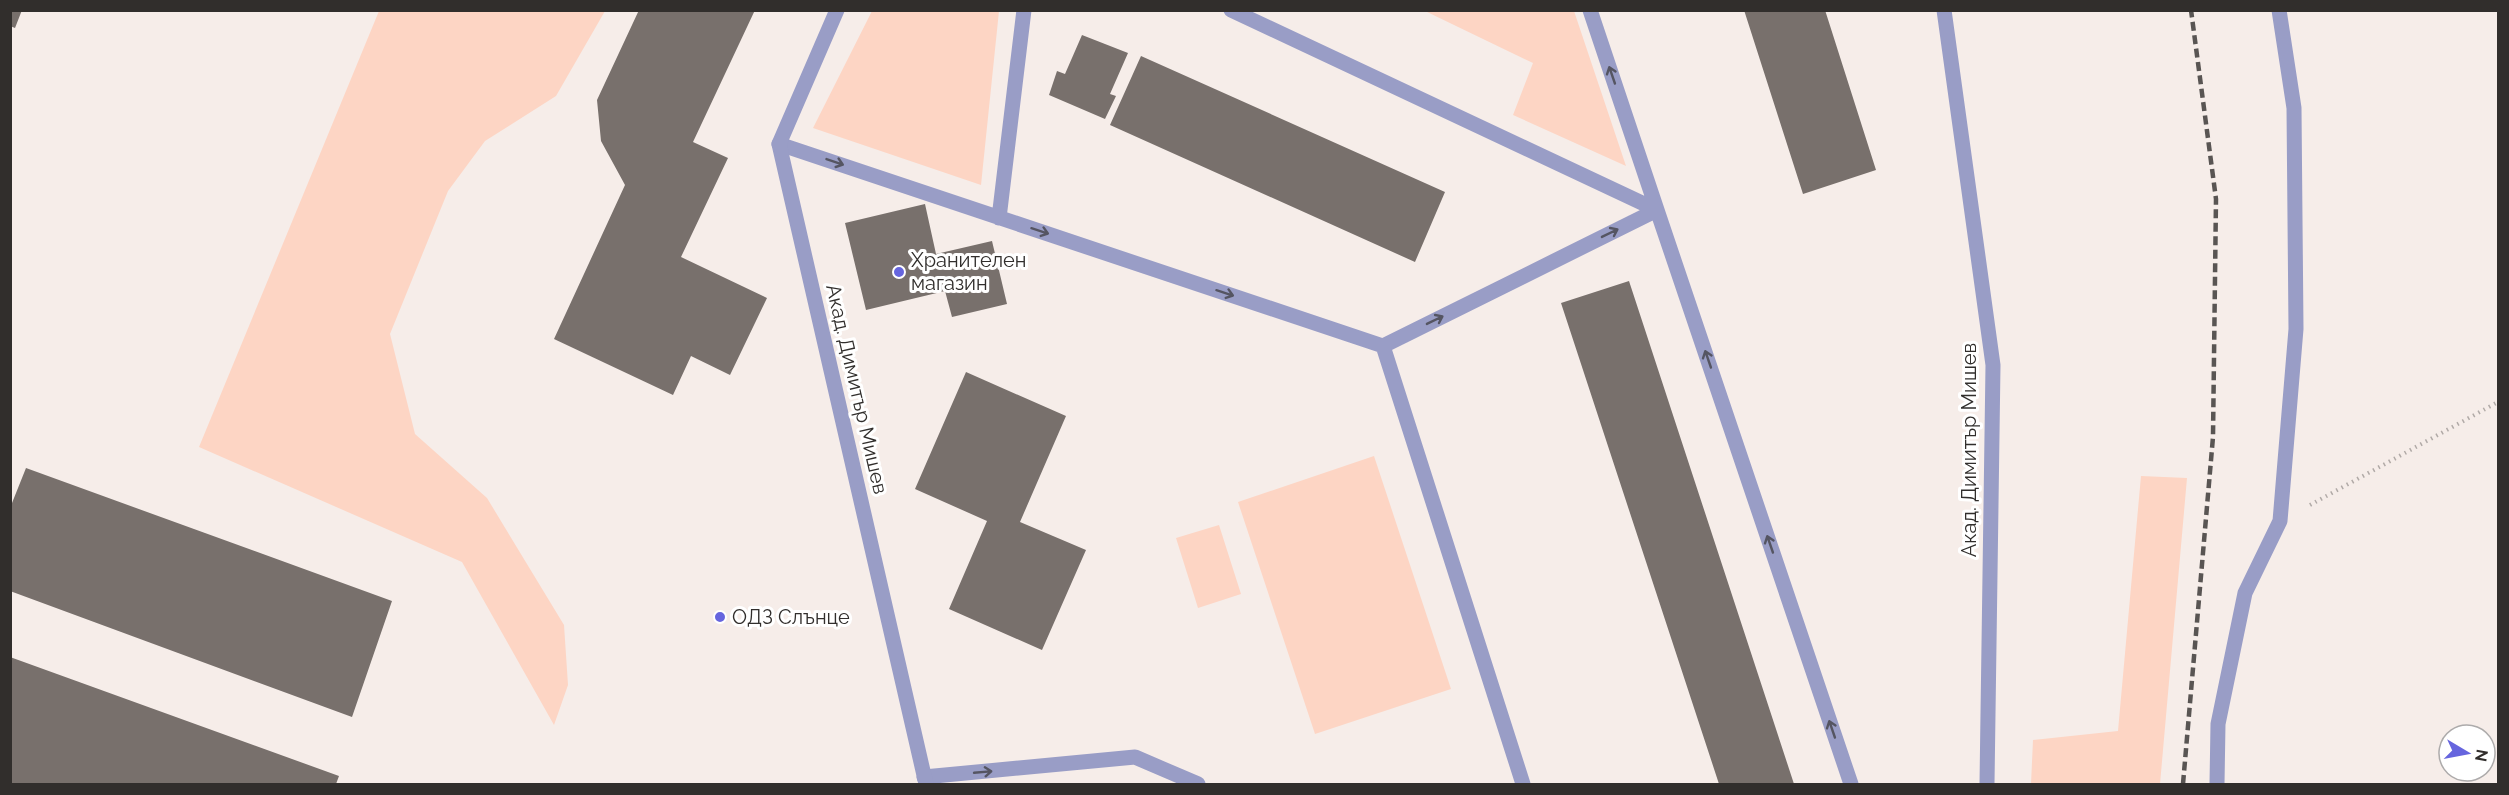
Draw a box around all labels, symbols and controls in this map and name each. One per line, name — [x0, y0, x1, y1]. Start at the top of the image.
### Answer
one-way arrow — [1606, 66, 1617, 85]
one-way arrow — [825, 158, 844, 169]
one-way arrow — [1030, 227, 1049, 238]
one-way arrow — [1601, 227, 1619, 239]
place label: Хранителен магазин — [911, 248, 1026, 295]
marker: Хранителен магазин — [892, 265, 906, 279]
street label: Акад. Димитър Мишев — [821, 282, 893, 496]
one-way arrow — [1215, 288, 1234, 299]
one-way arrow — [1426, 313, 1444, 325]
street label: Акад. Димитър Мишев — [1957, 343, 1981, 557]
one-way arrow — [1701, 350, 1712, 369]
one-way arrow — [1764, 535, 1775, 554]
place label: ОДЗ Слънце — [732, 605, 850, 629]
marker: ОДЗ Слънце — [713, 610, 727, 624]
one-way arrow — [1826, 720, 1837, 739]
north arrow — [2437, 723, 2497, 783]
text: N — [2471, 748, 2492, 763]
one-way arrow — [972, 766, 992, 777]

